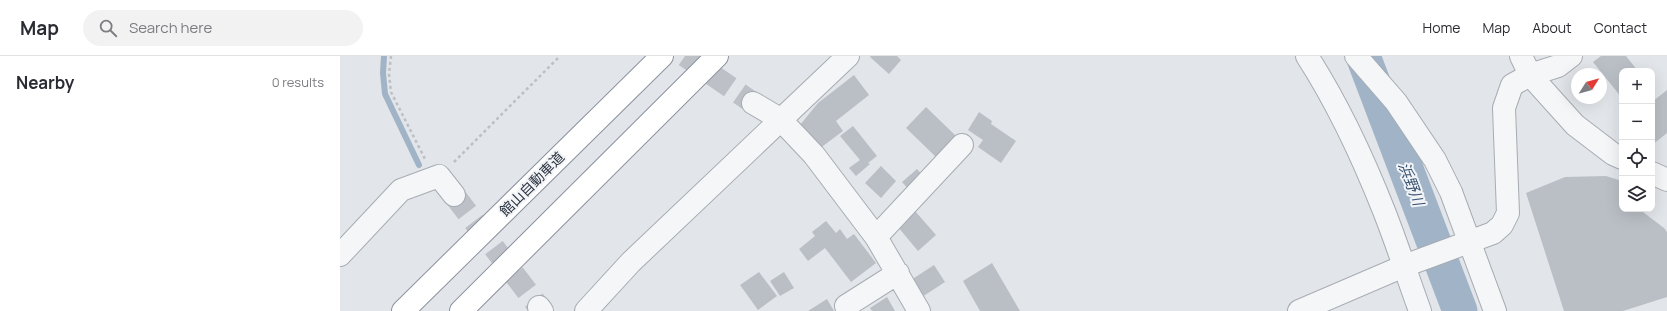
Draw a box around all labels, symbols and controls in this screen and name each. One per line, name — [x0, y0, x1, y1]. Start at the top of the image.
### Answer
search box — [83, 10, 363, 46]
text: Map — [20, 15, 59, 41]
icon: search — [97, 17, 119, 39]
text: Search here — [129, 17, 212, 38]
text: Home — [1423, 18, 1460, 37]
text: Map — [1482, 18, 1510, 37]
text: About — [1532, 18, 1572, 37]
text: Contact — [1594, 18, 1647, 37]
north arrow — [1571, 68, 1607, 104]
map controls — [1619, 68, 1655, 212]
button: + — [1619, 68, 1655, 104]
text: Nearby — [16, 71, 74, 94]
text: 0 results — [272, 73, 324, 91]
button: − — [1619, 104, 1655, 140]
button: locate — [1619, 140, 1655, 176]
street label: 館山自動車道 — [495, 147, 568, 220]
water label: 浜野川 — [1394, 159, 1430, 210]
button: layers — [1619, 176, 1655, 212]

